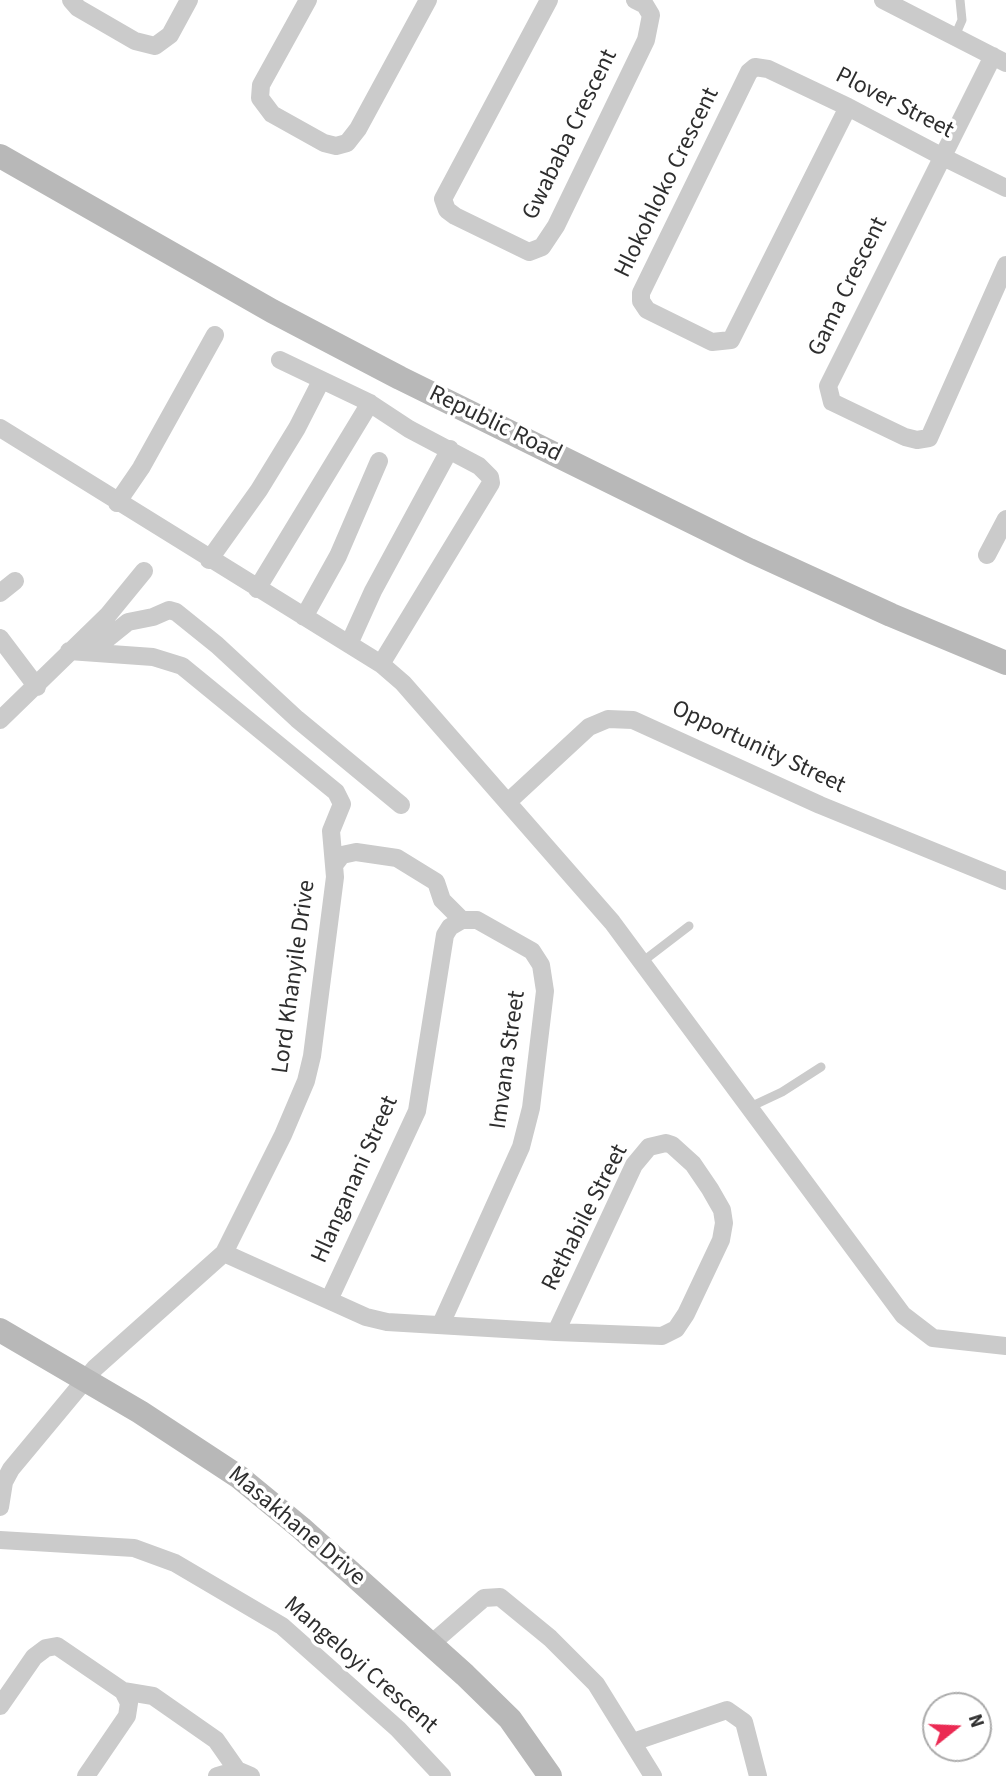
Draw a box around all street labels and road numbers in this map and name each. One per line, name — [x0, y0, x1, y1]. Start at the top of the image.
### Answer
street label: Gwababa Crescent — [517, 45, 625, 225]
street label: Plover Street — [830, 62, 958, 146]
street label: Hlokohloko Crescent — [609, 83, 727, 283]
street label: Gama Crescent — [803, 213, 895, 361]
street label: Republic Road — [424, 380, 566, 470]
street label: Opportunity Street — [667, 695, 849, 801]
street label: Lord Khanyile Drive — [267, 879, 323, 1075]
street label: Imvana Street — [485, 989, 533, 1131]
street label: Hlanganani Street — [306, 1092, 406, 1268]
street label: Rethabile Street — [537, 1140, 635, 1296]
street label: Masakhane Drive — [221, 1461, 371, 1593]
street label: Mangeloyi Crescent — [277, 1591, 443, 1741]

